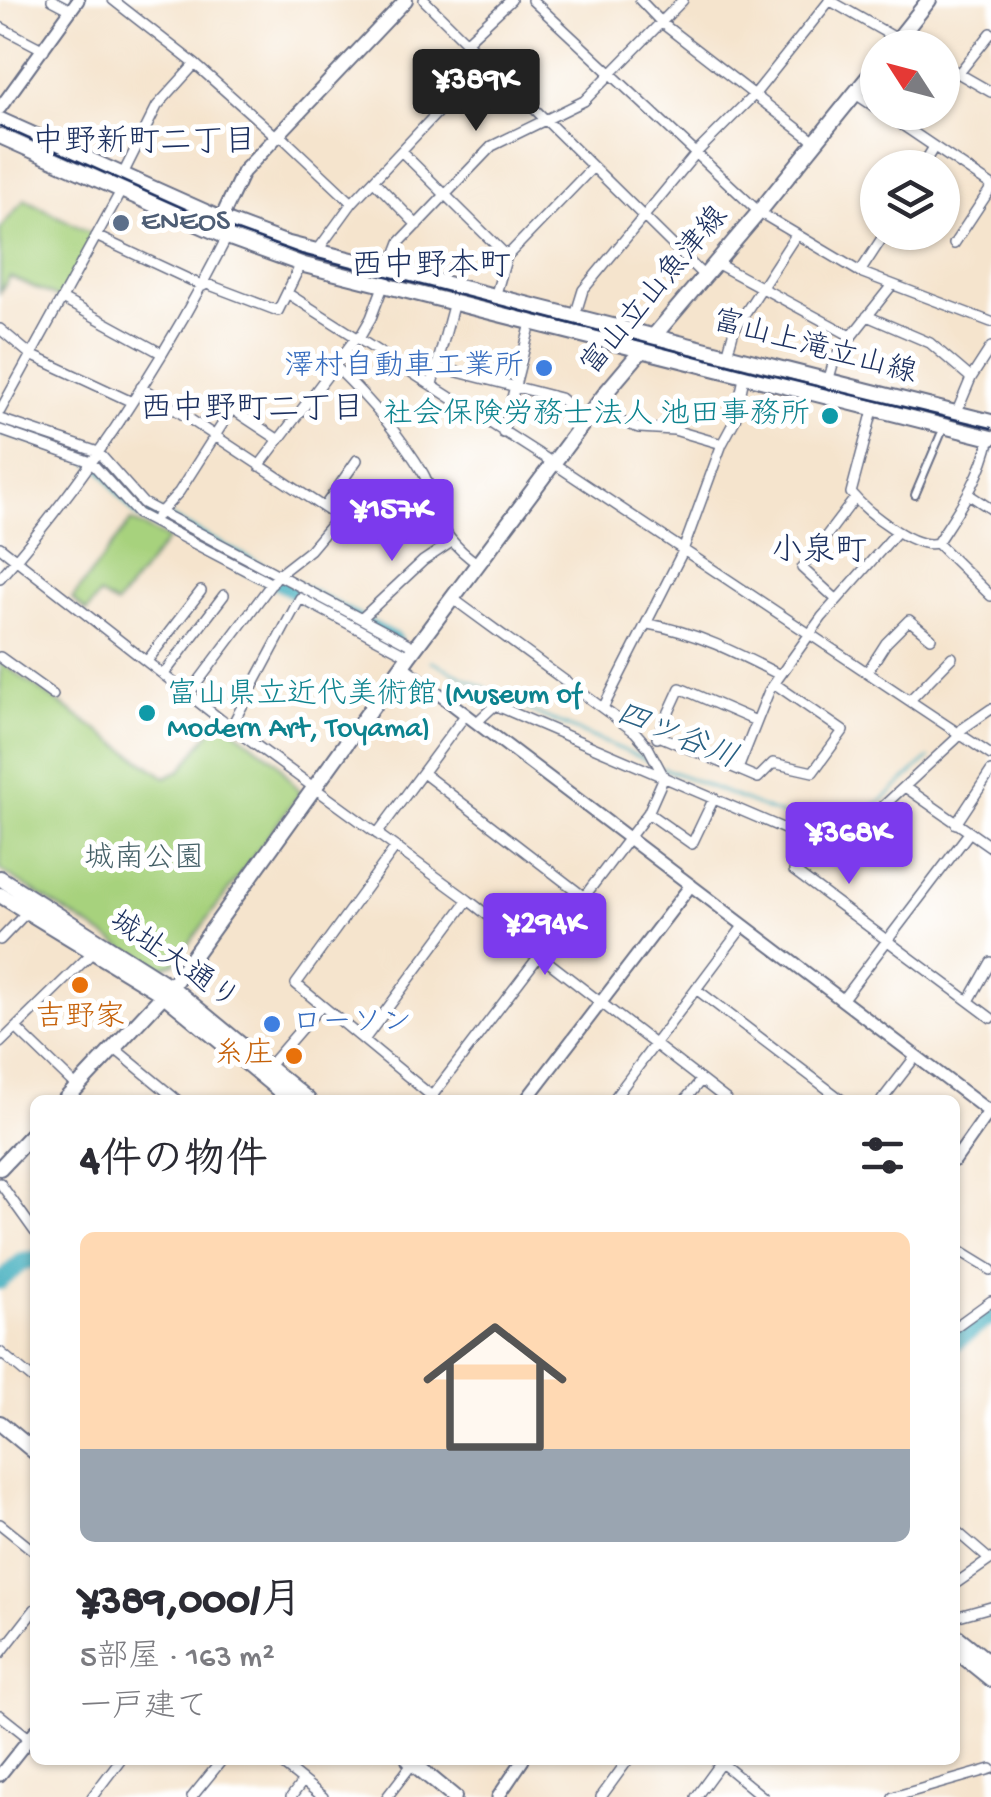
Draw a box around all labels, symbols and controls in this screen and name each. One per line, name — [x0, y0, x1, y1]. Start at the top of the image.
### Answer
north arrow — [860, 30, 960, 130]
map controls — [860, 30, 960, 250]
pin: ¥389K — [406, 49, 546, 134]
text: ¥389K — [435, 62, 517, 100]
district label: 中野新町二丁目 — [32, 123, 256, 163]
button: layers — [860, 150, 960, 250]
street label: 富山立山魚津線 — [574, 199, 737, 384]
place label: ENEOS — [141, 206, 230, 241]
marker: ENEOS — [110, 212, 132, 234]
district label: 西中野本町 — [351, 247, 511, 287]
street label: 富山上滝立山線 — [708, 303, 920, 393]
place label: 澤村自動車工業所 — [284, 349, 524, 386]
marker: 澤村自動車工業所 — [533, 357, 555, 379]
district label: 西中野町二丁目 — [140, 390, 364, 430]
place label: 社会保険労務士法人 池田事務所 — [383, 397, 810, 434]
marker: 社会保険労務士法人 池田事務所 — [819, 405, 841, 427]
pin: ¥157K — [322, 479, 462, 564]
text: ¥157K — [353, 492, 431, 530]
district label: 小泉町 — [771, 532, 867, 572]
place label: 富山県立近代美術館 (Museum of Modern Art, Toyama) — [167, 677, 584, 748]
water label: 四ツ谷川 — [610, 696, 742, 780]
marker: 富山県立近代美術館 (Museum of Modern Art, Toyama) — [136, 702, 158, 724]
pin: ¥368K — [779, 802, 919, 887]
text: ¥368K — [808, 815, 890, 853]
park label: 城南公園 — [84, 841, 204, 878]
pin: ¥294K — [475, 893, 615, 978]
street label: 城址大通り — [102, 904, 245, 1019]
text: ¥294K — [505, 906, 585, 944]
marker: 吉野家 — [69, 974, 91, 996]
place label: 吉野家 — [35, 1000, 125, 1037]
place label: ローソン — [292, 1007, 412, 1042]
marker: ローソン — [261, 1013, 283, 1035]
place label: 糸庄 — [214, 1037, 274, 1074]
marker: 糸庄 — [283, 1045, 305, 1067]
icon: filters — [855, 1128, 910, 1183]
text: 4件の物件 — [80, 1139, 268, 1188]
icon: home — [405, 1297, 585, 1477]
text: ¥389,000/月 — [80, 1579, 302, 1628]
text: 5部屋 · 163 m² — [80, 1640, 275, 1678]
text: 一戸建て — [80, 1690, 208, 1728]

